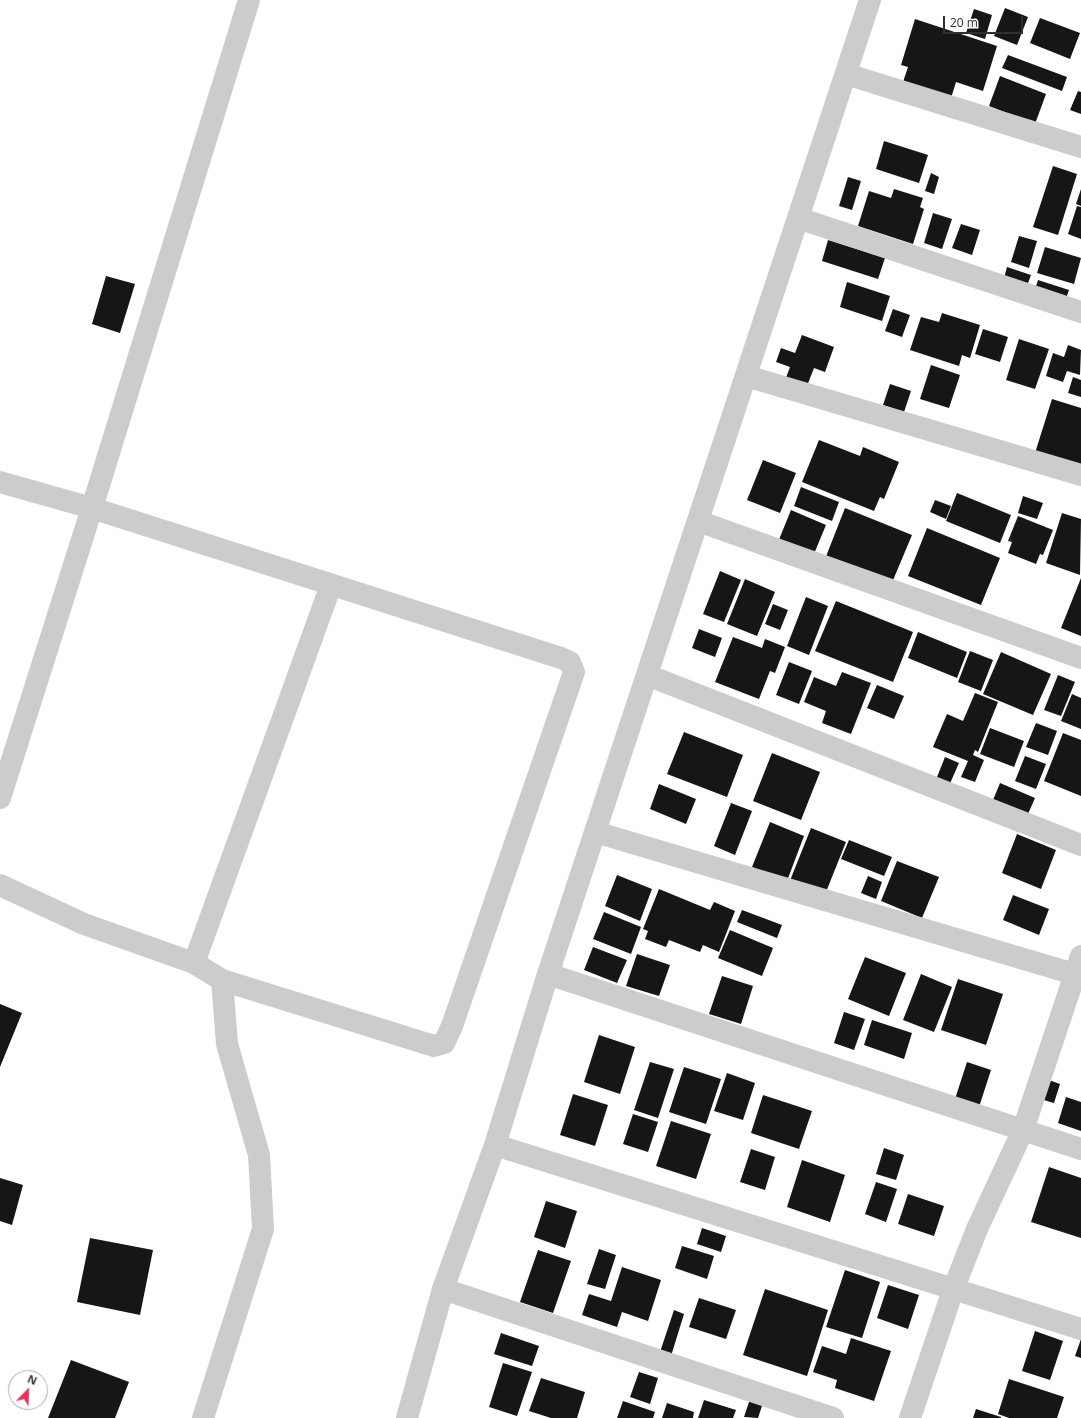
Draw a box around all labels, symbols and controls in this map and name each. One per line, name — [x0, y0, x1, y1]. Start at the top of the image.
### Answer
scale bar — [945, 8, 1025, 34]
text: 20 m — [950, 14, 978, 31]
north arrow — [8, 1370, 48, 1410]
text: N — [25, 1371, 40, 1388]

